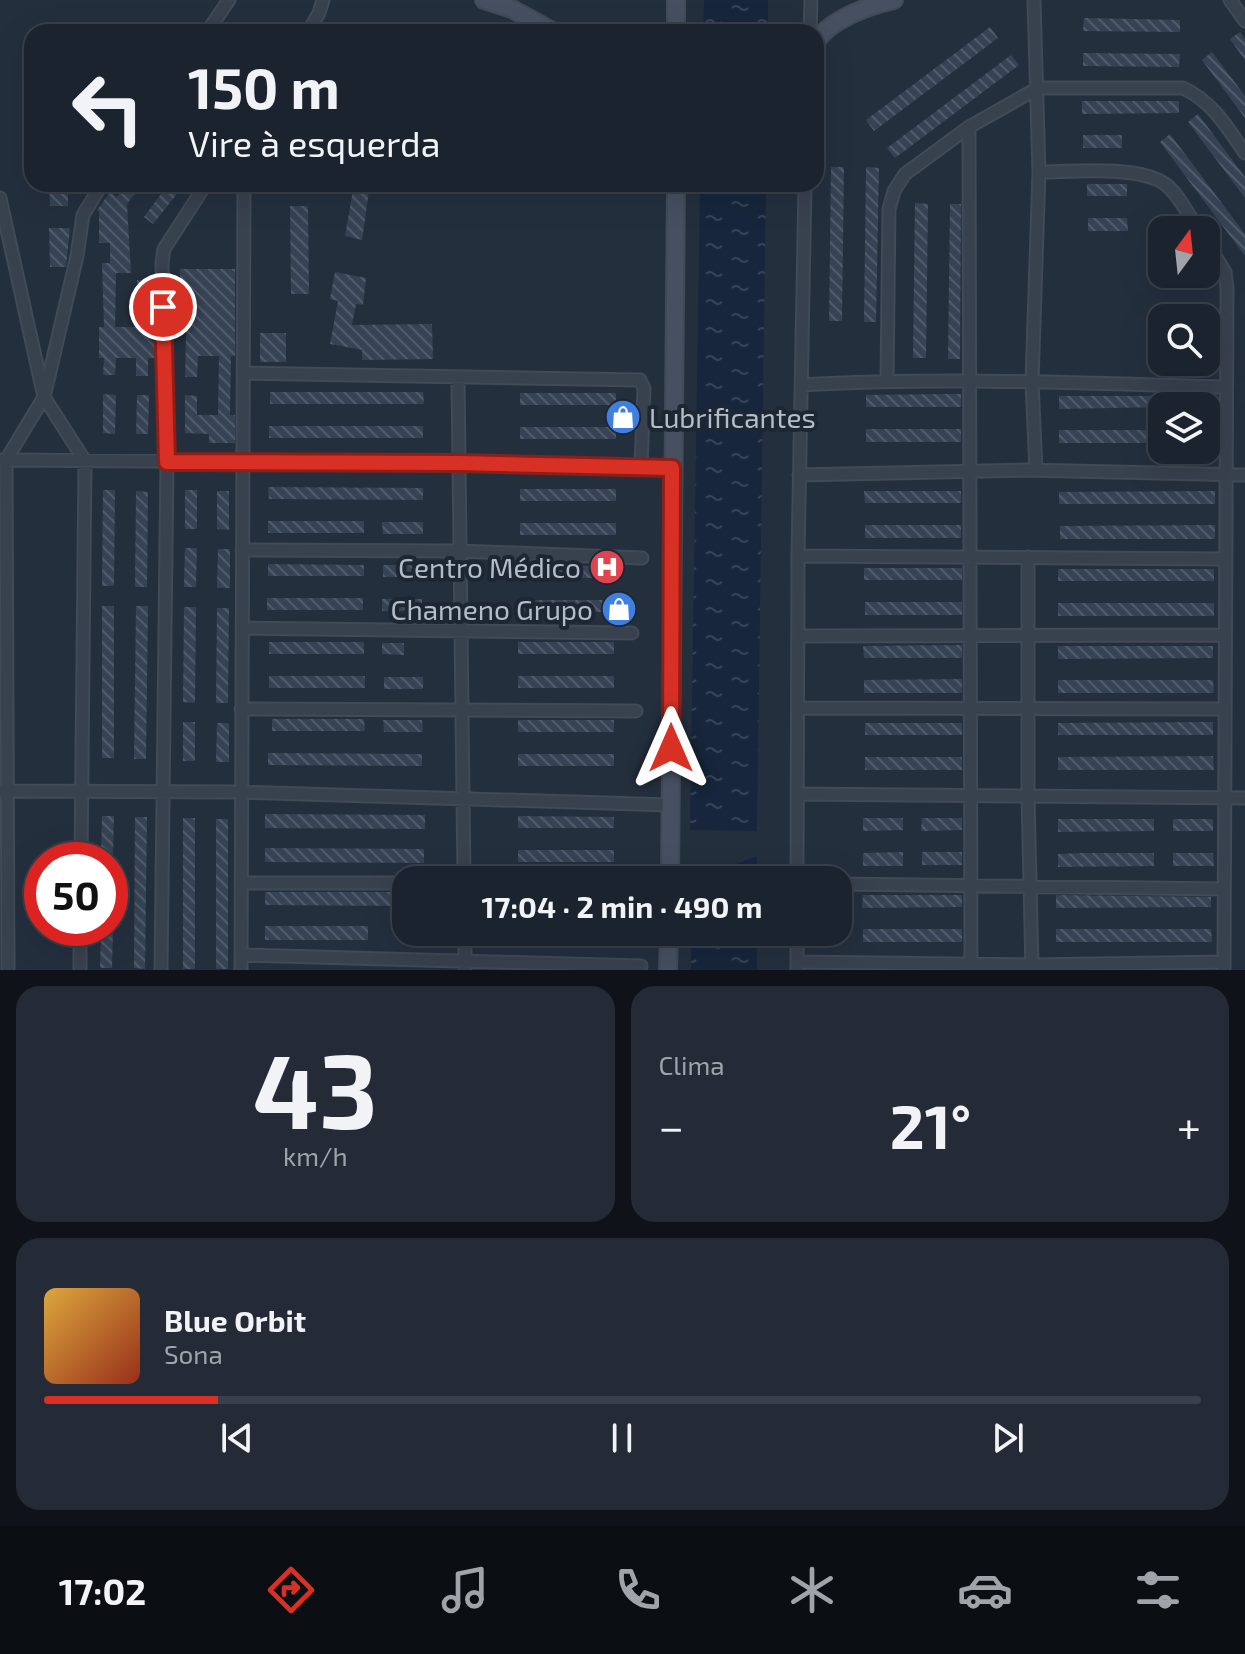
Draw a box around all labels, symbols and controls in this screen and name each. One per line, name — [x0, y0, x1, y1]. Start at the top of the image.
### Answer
text: 150 m — [188, 53, 340, 120]
icon: left — [56, 56, 160, 160]
text: Vire à esquerda — [188, 121, 440, 164]
north arrow — [1148, 216, 1220, 288]
map controls — [1148, 216, 1220, 464]
pin — [129, 273, 197, 341]
icon: arrive — [141, 285, 185, 329]
button: search — [1148, 304, 1220, 376]
button: layers — [1148, 392, 1220, 464]
shop icon: Lubrificantes — [604, 398, 642, 436]
place label: Lubrificantes — [649, 400, 816, 434]
hospital icon: Centro Médico — [588, 548, 626, 586]
place label: Centro Médico — [398, 550, 581, 584]
shop icon: Chameno Grupo — [600, 590, 638, 628]
place label: Chameno Grupo — [391, 592, 593, 626]
position arrow — [629, 706, 713, 790]
speed limit sign: 50 — [24, 842, 128, 946]
text: 17:04 · 2 min · 490 m — [482, 888, 762, 924]
text: 43 — [253, 1025, 378, 1150]
text: Clima — [659, 1049, 725, 1080]
text: 21° — [890, 1089, 971, 1161]
text: − — [659, 1099, 684, 1152]
text: + — [1177, 1099, 1201, 1152]
text: km/h — [283, 1140, 348, 1171]
text: Blue Orbit — [164, 1302, 306, 1338]
text: Sona — [164, 1338, 223, 1369]
icon: previous — [215, 1416, 259, 1460]
icon: pause — [600, 1416, 644, 1460]
icon: next — [986, 1416, 1030, 1460]
icon: directions — [263, 1562, 319, 1618]
icon: music — [437, 1562, 493, 1618]
icon: phone — [610, 1562, 666, 1618]
icon: climate — [784, 1562, 840, 1618]
icon: car — [957, 1562, 1013, 1618]
icon: filters — [1130, 1562, 1186, 1618]
text: 17:02 — [59, 1569, 146, 1612]

